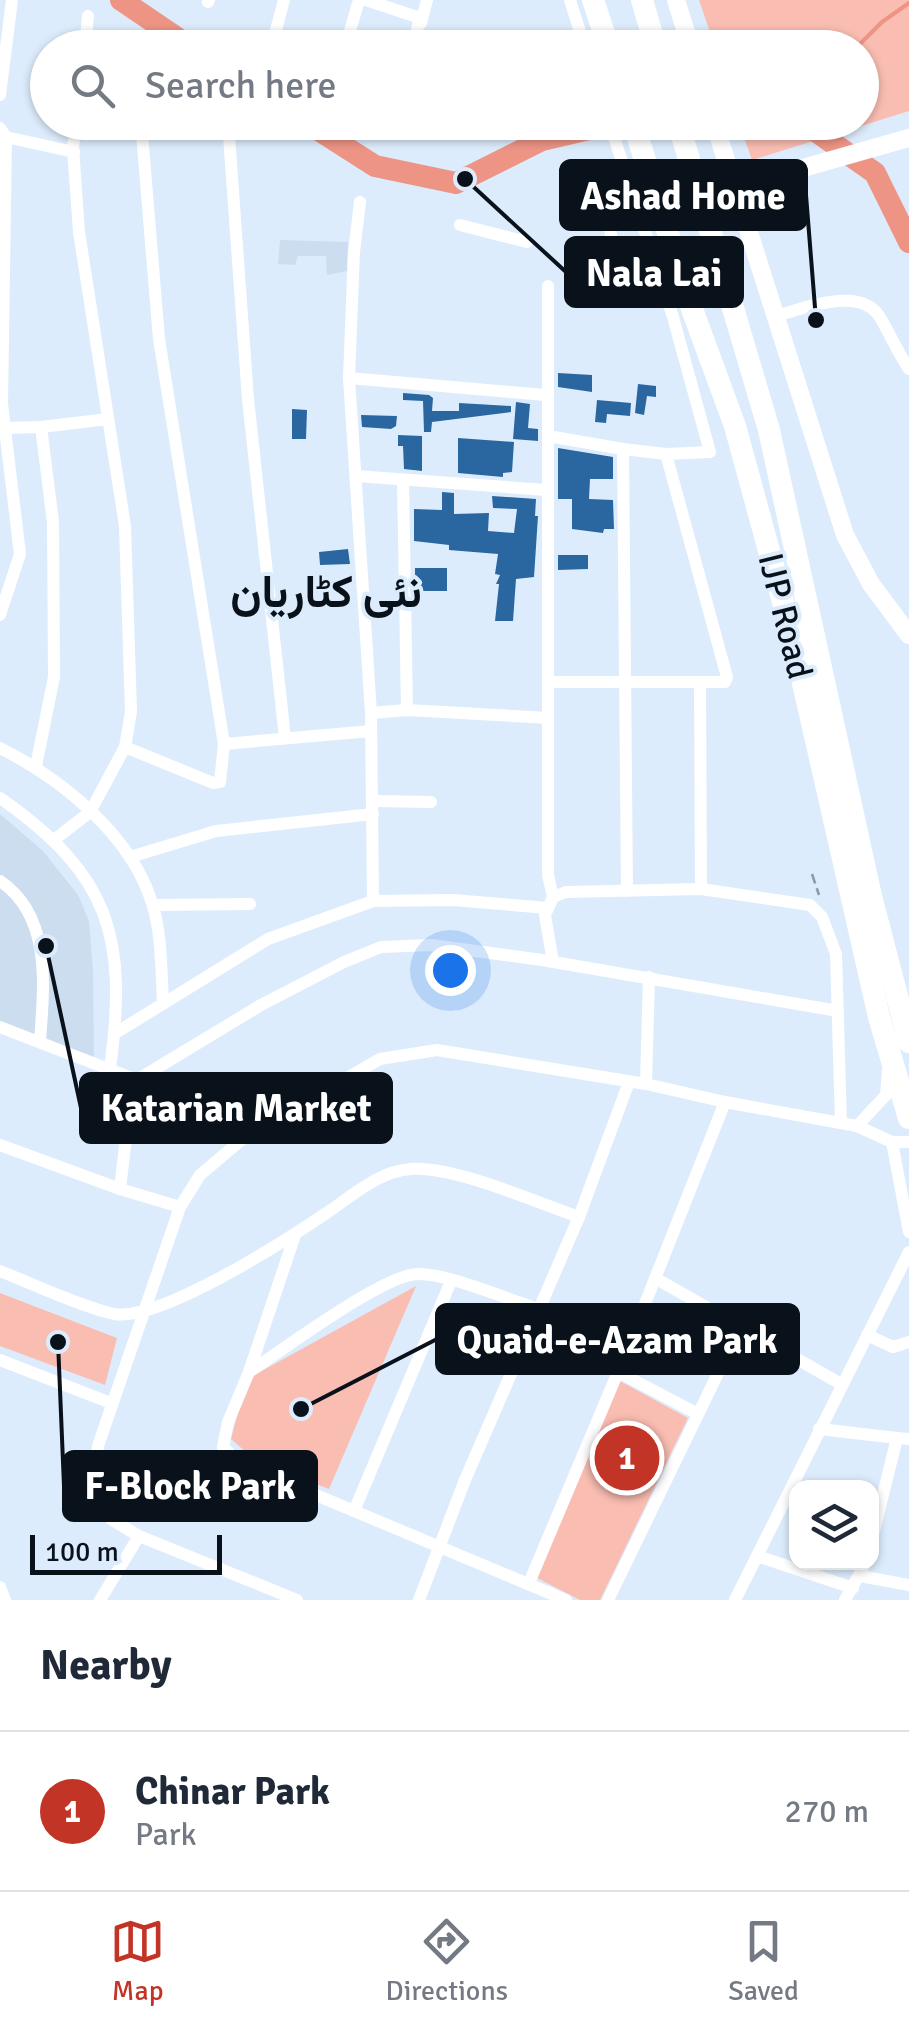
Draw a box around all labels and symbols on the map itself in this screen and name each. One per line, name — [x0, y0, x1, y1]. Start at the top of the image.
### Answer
callout: Ashad Home — [561, 161, 806, 229]
text: Ashad Home — [580, 173, 786, 220]
callout: Nala Lai — [566, 238, 742, 306]
text: Nala Lai — [586, 250, 722, 297]
street label: IJP Road — [749, 548, 821, 684]
district label: نئی کٹاریان — [230, 565, 422, 620]
your location — [425, 945, 476, 996]
callout: Katarian Market — [81, 1074, 391, 1142]
text: Katarian Market — [101, 1085, 371, 1132]
callout: Quaid-e-Azam Park — [437, 1305, 798, 1373]
text: Quaid-e-Azam Park — [456, 1317, 778, 1364]
pin: 1 — [594, 1420, 660, 1496]
callout: F-Block Park — [64, 1452, 316, 1520]
text: F-Block Park — [84, 1463, 296, 1510]
scale bar — [30, 1530, 222, 1574]

